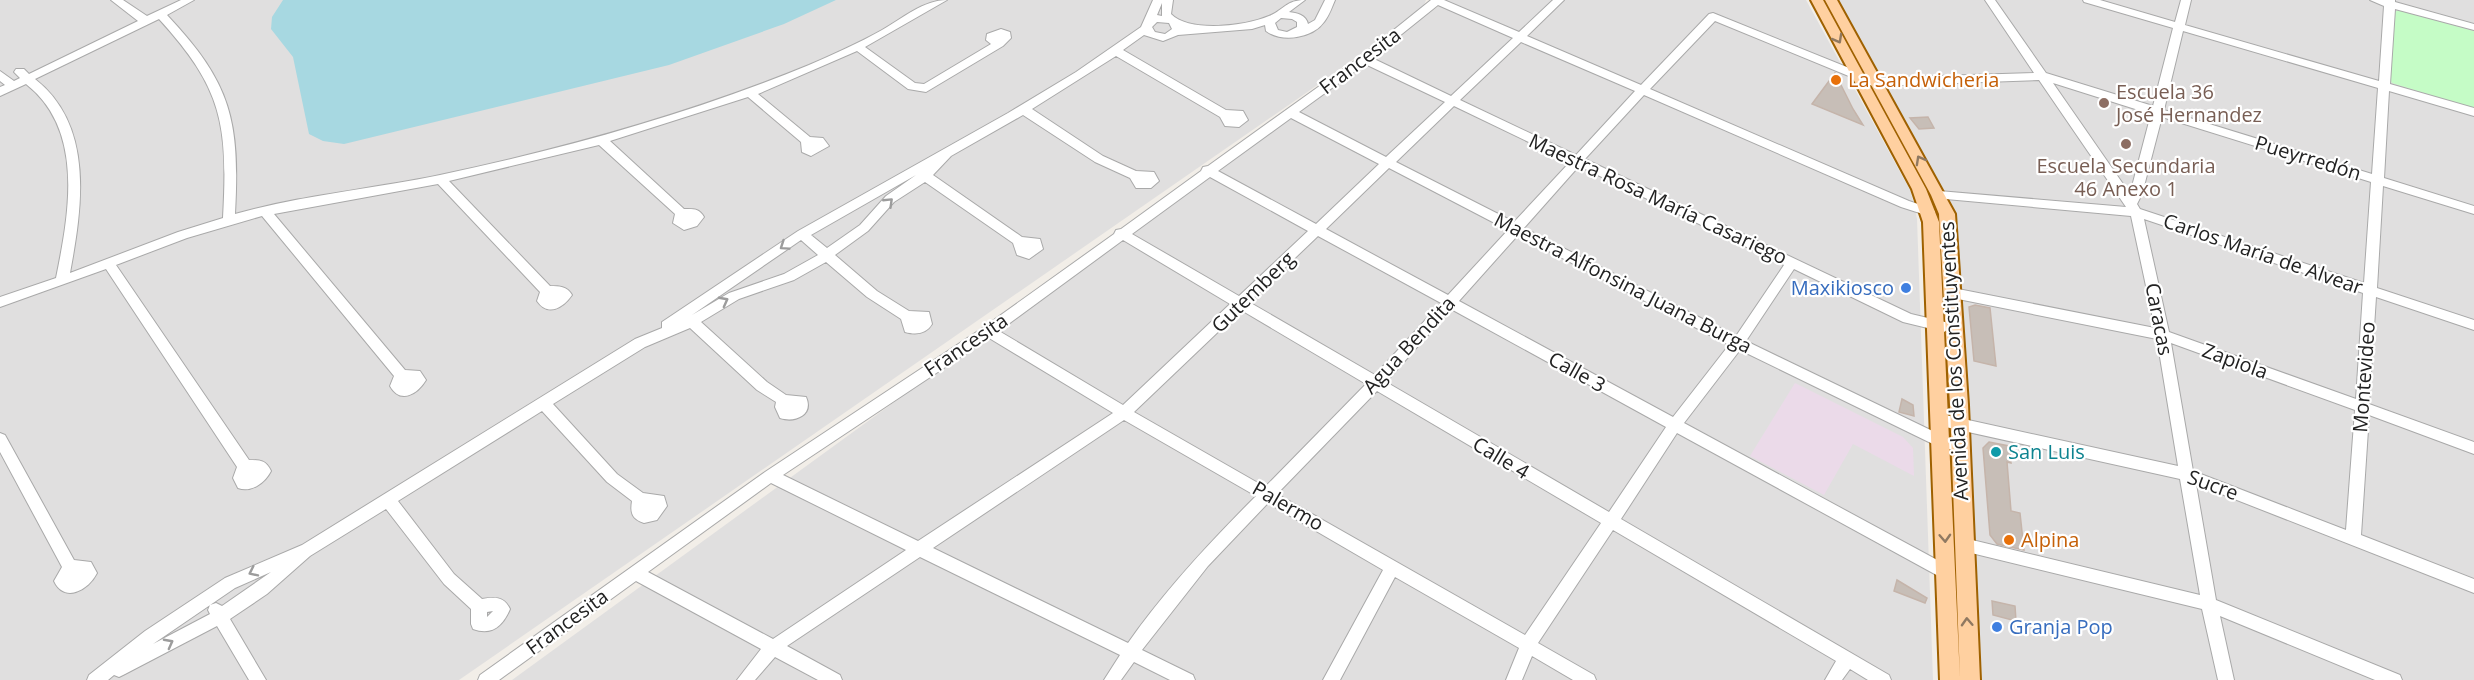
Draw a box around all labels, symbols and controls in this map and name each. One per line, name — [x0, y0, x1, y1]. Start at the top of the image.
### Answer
street label: Francesita — [1313, 21, 1406, 100]
one-way arrow — [1831, 32, 1842, 43]
place label: La Sandwicheria — [1848, 66, 1999, 93]
marker: La Sandwicheria — [1829, 73, 1843, 87]
place label: Escuela 36 José Hernandez — [2114, 78, 2262, 128]
marker: Escuela 36 José Hernandez — [2097, 96, 2111, 110]
street label: Maestra Rosa María Casariego — [1525, 127, 1792, 270]
street label: Pueyrredón — [2252, 129, 2365, 186]
marker: Escuela Secundaria 46 Anexo 1 — [2119, 137, 2133, 151]
place label: Escuela Secundaria 46 Anexo 1 — [2036, 152, 2216, 202]
one-way arrow — [1916, 156, 1927, 167]
one-way arrow — [881, 198, 892, 209]
street label: Maestra Alfonsina Juana Burga — [1490, 206, 1757, 360]
street label: Carlos María de Alvear — [2160, 207, 2366, 300]
street label: Avenida de los Constituyentes — [1933, 221, 1974, 501]
one-way arrow — [780, 239, 791, 250]
street label: Gutemberg — [1205, 245, 1300, 338]
place label: Maxikiosco — [1791, 274, 1894, 301]
street label: Caracas — [2139, 280, 2180, 357]
marker: Maxikiosco — [1899, 281, 1913, 295]
street label: Agua Bendita — [1356, 290, 1461, 399]
one-way arrow — [718, 297, 729, 308]
street label: Francesita — [919, 307, 1013, 382]
street label: Montevideo — [2346, 321, 2381, 433]
street label: Zapiola — [2199, 336, 2272, 385]
street label: Calle 3 — [1544, 345, 1611, 398]
street label: Calle 4 — [1468, 430, 1535, 485]
place label: San Luis — [2008, 438, 2085, 465]
marker: San Luis — [1989, 445, 2003, 459]
street label: Sucre — [2184, 463, 2242, 506]
street label: Palermo — [1248, 474, 1329, 537]
place label: Alpina — [2021, 526, 2079, 553]
marker: Alpina — [2002, 533, 2016, 547]
one-way arrow — [1939, 534, 1952, 543]
one-way arrow — [248, 565, 259, 576]
street label: Francesita — [520, 583, 613, 661]
place label: Granja Pop — [2009, 613, 2113, 640]
one-way arrow — [1961, 617, 1974, 626]
marker: Granja Pop — [1990, 620, 2004, 634]
one-way arrow — [163, 639, 174, 650]

